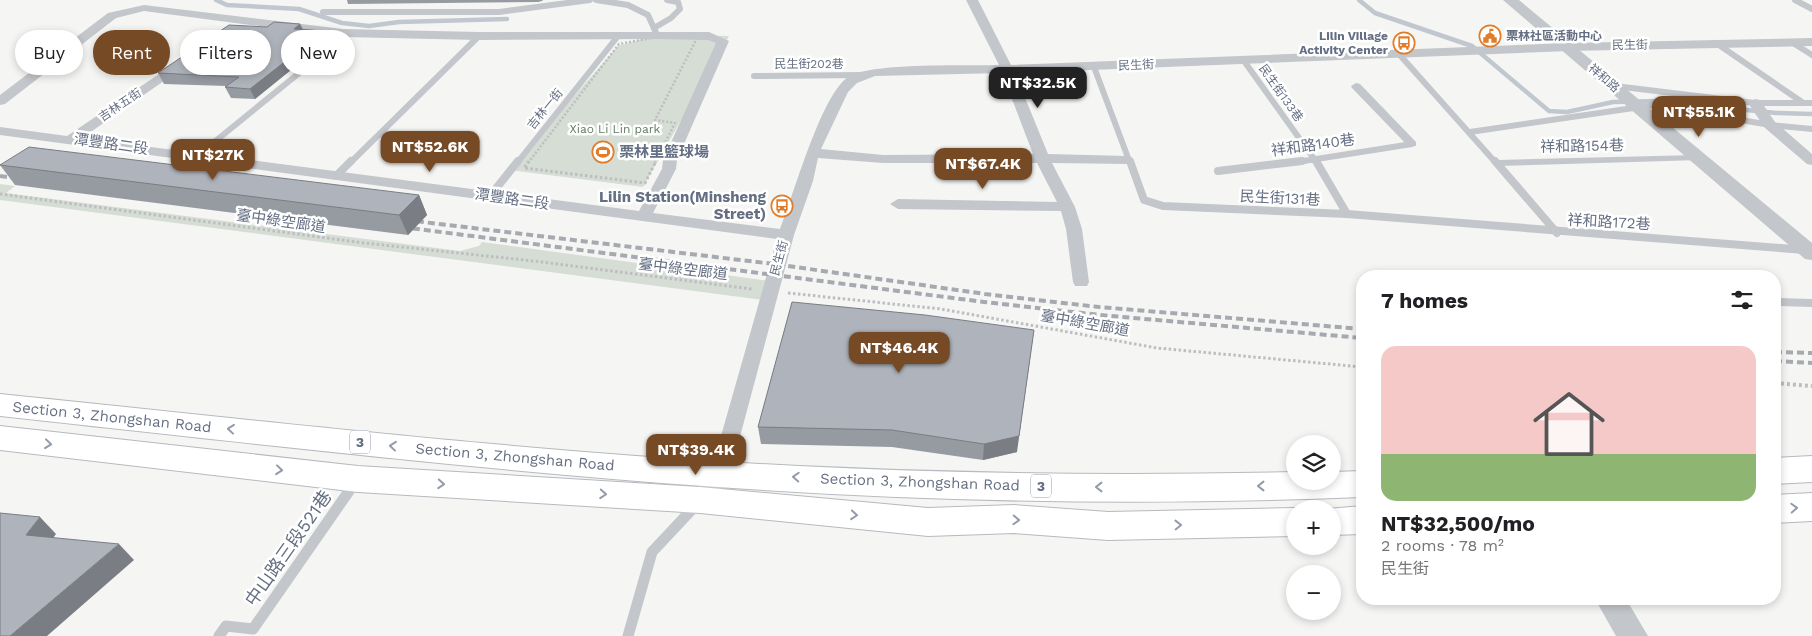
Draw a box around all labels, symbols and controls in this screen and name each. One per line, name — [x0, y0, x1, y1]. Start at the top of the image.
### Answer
public building icon: 栗林社區活動中心 — [1478, 24, 1502, 48]
place label: Lilin Village Activity Center — [1299, 29, 1389, 57]
place label: 栗林社區活動中心 — [1506, 29, 1602, 43]
chip: Buy — [15, 30, 83, 75]
chip: Rent — [93, 30, 170, 75]
chip: Filters — [180, 30, 271, 75]
chip: New — [281, 30, 355, 75]
bus stop icon: Lilin Village Activity Center — [1392, 31, 1416, 55]
street label: 民生街 — [1612, 38, 1648, 52]
street label: 民生街202巷 — [774, 57, 844, 71]
street label: 民生街 — [1118, 57, 1154, 73]
street label: 祥和路 — [1586, 61, 1622, 95]
street label: 民生街133巷 — [1256, 62, 1306, 124]
pin: NT$32.5K — [986, 66, 1090, 109]
text: NT$32.5K — [1000, 73, 1076, 92]
street label: 吉林五街 — [96, 86, 144, 124]
street label: 吉林一街 — [524, 86, 566, 132]
pin: NT$55.1K — [1647, 96, 1751, 138]
text: NT$55.1K — [1663, 102, 1735, 121]
park label: Xiao Li Lin park — [570, 122, 661, 136]
street label: 潭豐路二段 — [73, 130, 149, 158]
pin: NT$52.6K — [378, 130, 482, 173]
street label: 祥和路140巷 — [1270, 130, 1356, 160]
street label: 祥和路154巷 — [1540, 136, 1624, 156]
text: NT$52.6K — [392, 137, 468, 156]
pin: NT$27K — [172, 138, 254, 181]
sports icon: 栗林里籃球場 — [591, 140, 615, 164]
place label: 栗林里籃球場 — [619, 143, 709, 161]
text: NT$27K — [182, 145, 244, 164]
pin: NT$67.4K — [931, 148, 1035, 190]
text: NT$67.4K — [945, 154, 1021, 173]
street label: 潭豐路二段 — [474, 185, 550, 213]
street label: 民生街131巷 — [1239, 187, 1321, 209]
place label: Lilin Station(Minsheng Street) — [599, 188, 767, 223]
bus stop icon: Lilin Station(Minsheng Street) — [770, 194, 794, 218]
street label: 臺中綠空廊道 — [235, 206, 327, 236]
street label: 祥和路172巷 — [1567, 211, 1651, 233]
street label: 民生街 — [768, 239, 790, 277]
street label: 臺中綠空廊道 — [637, 255, 729, 283]
icon: filters — [1728, 286, 1756, 314]
text: 7 homes — [1381, 288, 1468, 313]
street label: 臺中綠空廊道 — [1039, 306, 1131, 340]
pin: NT$46.4K — [847, 332, 951, 374]
text: NT$46.4K — [860, 338, 938, 357]
icon: home — [1524, 379, 1614, 469]
street label: Section 3, Zhongshan Road — [12, 398, 212, 436]
one-way arrow — [227, 424, 235, 435]
road number: 3 — [350, 431, 370, 454]
pin: NT$39.4K — [644, 434, 748, 476]
map controls — [1286, 435, 1341, 620]
button: layers — [1286, 435, 1341, 490]
one-way arrow — [45, 438, 53, 449]
street label: Section 3, Zhongshan Road — [415, 439, 615, 475]
text: NT$39.4K — [657, 440, 735, 459]
one-way arrow — [389, 441, 397, 452]
one-way arrow — [276, 464, 284, 475]
street label: Section 3, Zhongshan Road — [820, 470, 1020, 494]
one-way arrow — [792, 472, 800, 483]
road number: 3 — [1031, 474, 1051, 498]
one-way arrow — [438, 479, 446, 490]
one-way arrow — [1257, 481, 1265, 491]
one-way arrow — [1095, 482, 1102, 492]
street label: 中山路三段521巷 — [240, 486, 336, 610]
one-way arrow — [600, 489, 608, 500]
button: + — [1286, 500, 1341, 555]
one-way arrow — [1790, 503, 1798, 514]
one-way arrow — [850, 509, 858, 520]
text: NT$32,500/mo — [1381, 511, 1535, 536]
one-way arrow — [1012, 514, 1020, 525]
one-way arrow — [1174, 519, 1182, 530]
text: 2 rooms · 78 m² — [1381, 536, 1504, 555]
text: 民生街 — [1381, 559, 1429, 578]
button: − — [1286, 565, 1341, 620]

